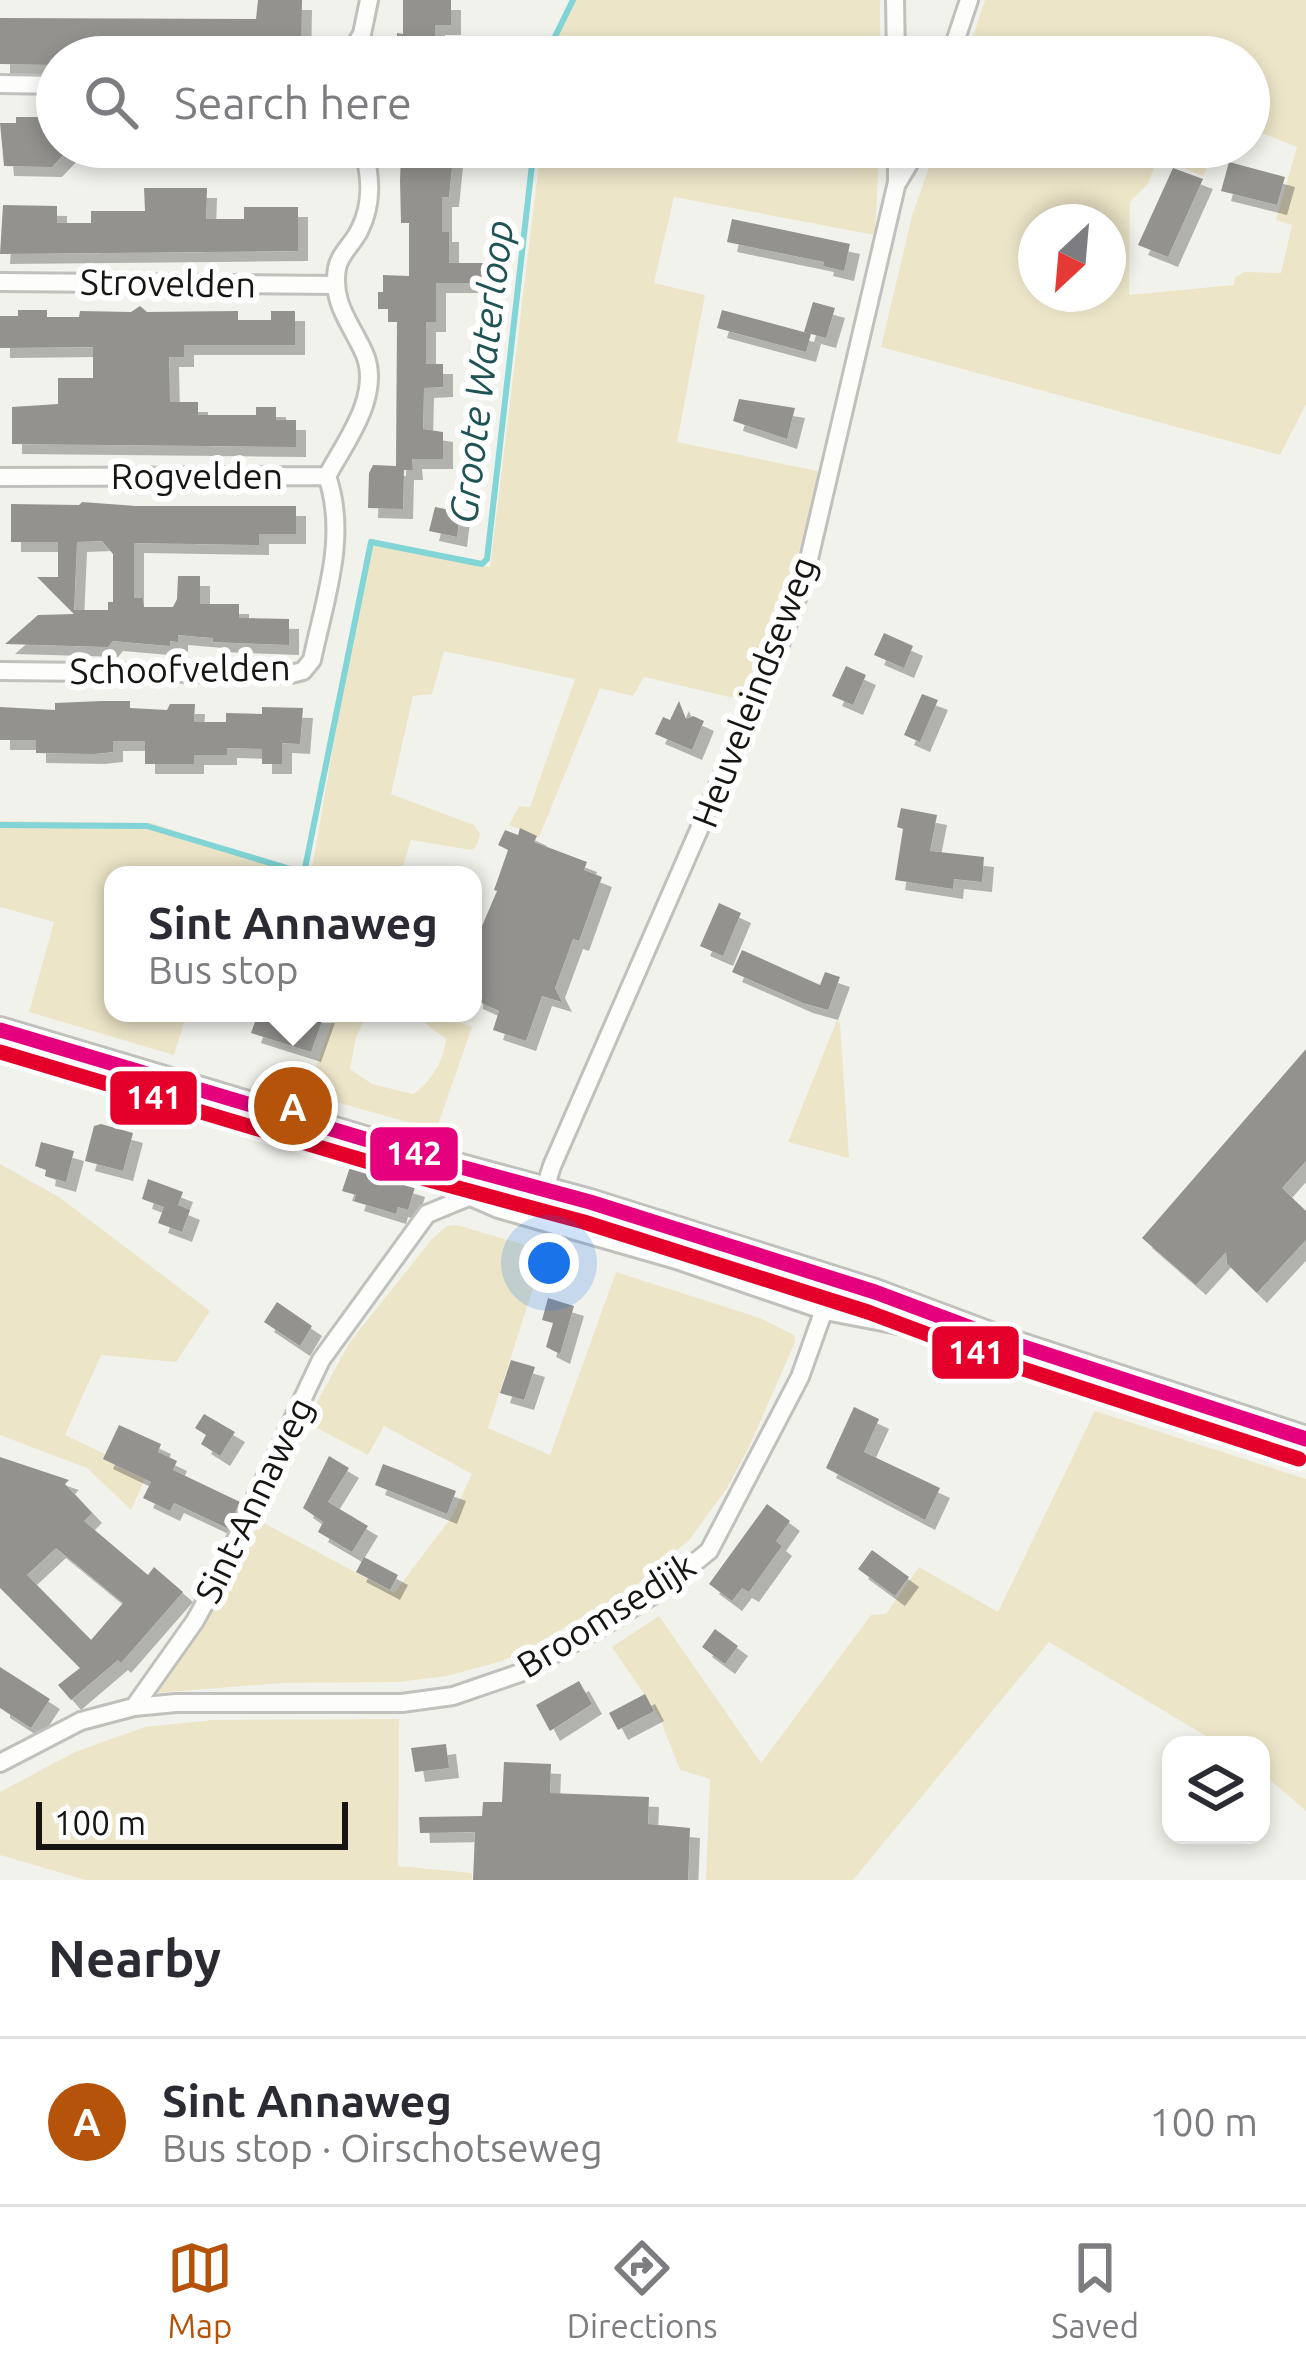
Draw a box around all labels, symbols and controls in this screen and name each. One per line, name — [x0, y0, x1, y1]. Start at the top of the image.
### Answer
search box — [36, 36, 1270, 168]
icon: search — [78, 69, 144, 135]
text: Search here — [174, 77, 412, 128]
north arrow — [1018, 204, 1126, 312]
water label: Groote Waterloop — [441, 218, 520, 526]
street label: Strovelden — [80, 260, 256, 305]
street label: Rogvelden — [111, 455, 283, 496]
street label: Heuveleindseweg — [683, 551, 824, 833]
street label: Schoofvelden — [69, 646, 291, 691]
popup — [104, 866, 482, 1022]
text: Sint Annaweg — [148, 897, 438, 948]
text: Bus stop — [148, 948, 299, 991]
pin: A — [254, 1061, 332, 1151]
line badge: 141 — [108, 1069, 199, 1127]
text: 141 — [126, 1078, 182, 1115]
line badge: 142 — [368, 1125, 460, 1183]
text: 142 — [386, 1134, 442, 1171]
your location — [519, 1233, 579, 1293]
line badge: 141 — [930, 1324, 1021, 1381]
text: 141 — [948, 1333, 1004, 1370]
street label: Sint-Annaweg — [186, 1390, 321, 1609]
street label: Broomsedijk — [509, 1544, 702, 1685]
map controls — [1162, 1736, 1270, 1844]
button: layers — [1162, 1736, 1270, 1844]
scale bar — [36, 1796, 348, 1849]
text: 100 m — [54, 1804, 146, 1841]
text: Nearby — [48, 1929, 221, 1987]
text: Sint Annaweg — [162, 2075, 452, 2126]
text: A — [73, 2100, 101, 2143]
text: 100 m — [1149, 2100, 1258, 2143]
text: Bus stop · Oirschotseweg — [162, 2126, 603, 2169]
tab: Map — [167, 2235, 233, 2344]
tab: Directions — [567, 2235, 717, 2344]
tab: Saved — [1051, 2235, 1139, 2344]

